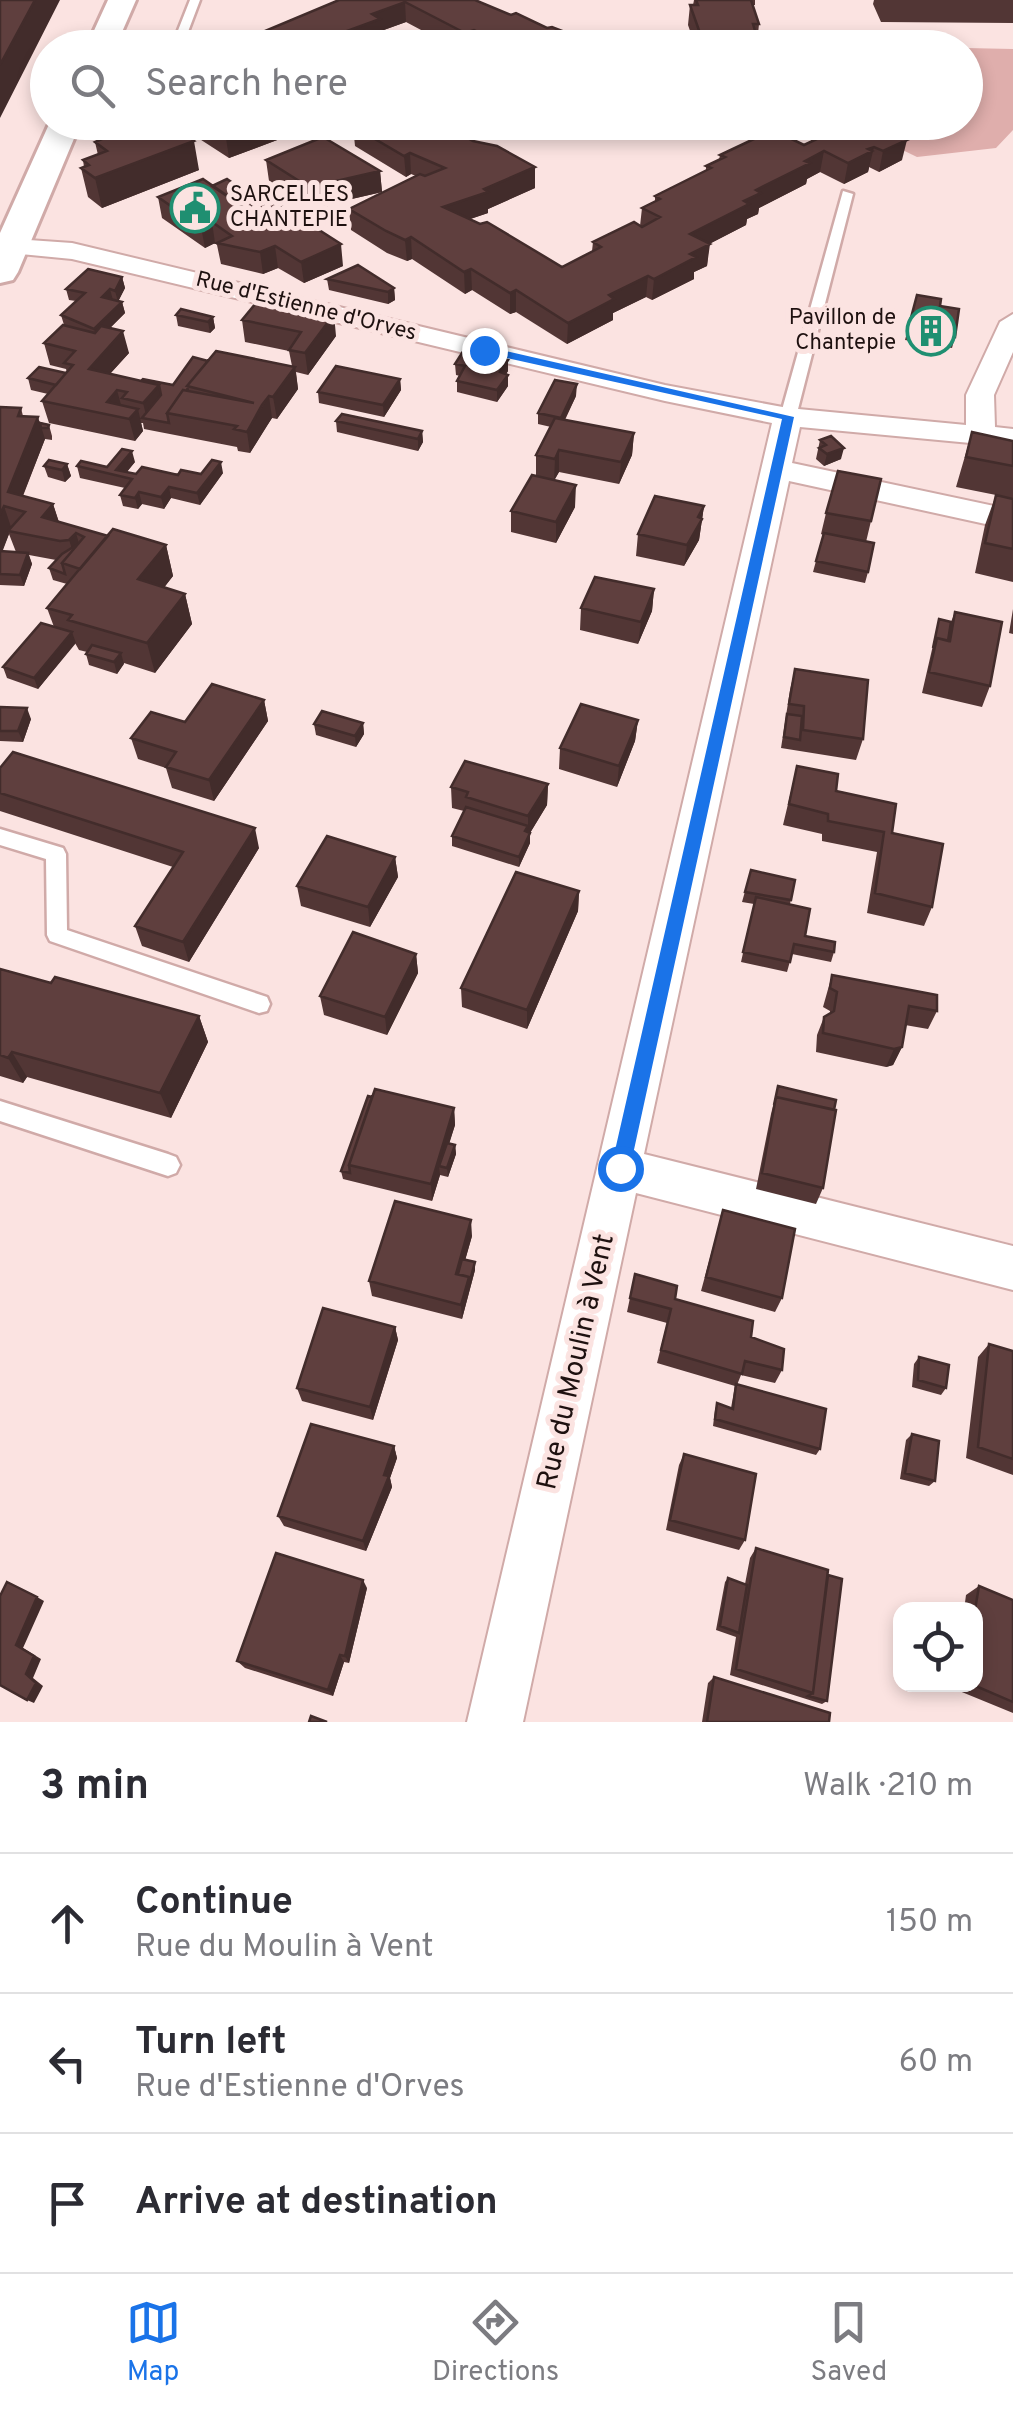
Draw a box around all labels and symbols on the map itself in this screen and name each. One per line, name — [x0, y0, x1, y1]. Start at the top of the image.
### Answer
public building icon: SARCELLES CHANTEPIE — [169, 182, 221, 234]
place label: SARCELLES CHANTEPIE — [230, 182, 349, 234]
street label: Rue d'Estienne d'Orves — [193, 267, 419, 347]
place label: Pavillon de Chantepie — [789, 305, 896, 357]
building icon: Pavillon de Chantepie — [905, 305, 957, 357]
route end — [462, 328, 508, 374]
route start — [598, 1146, 644, 1192]
street label: Rue du Moulin à Vent — [530, 1231, 624, 1493]

